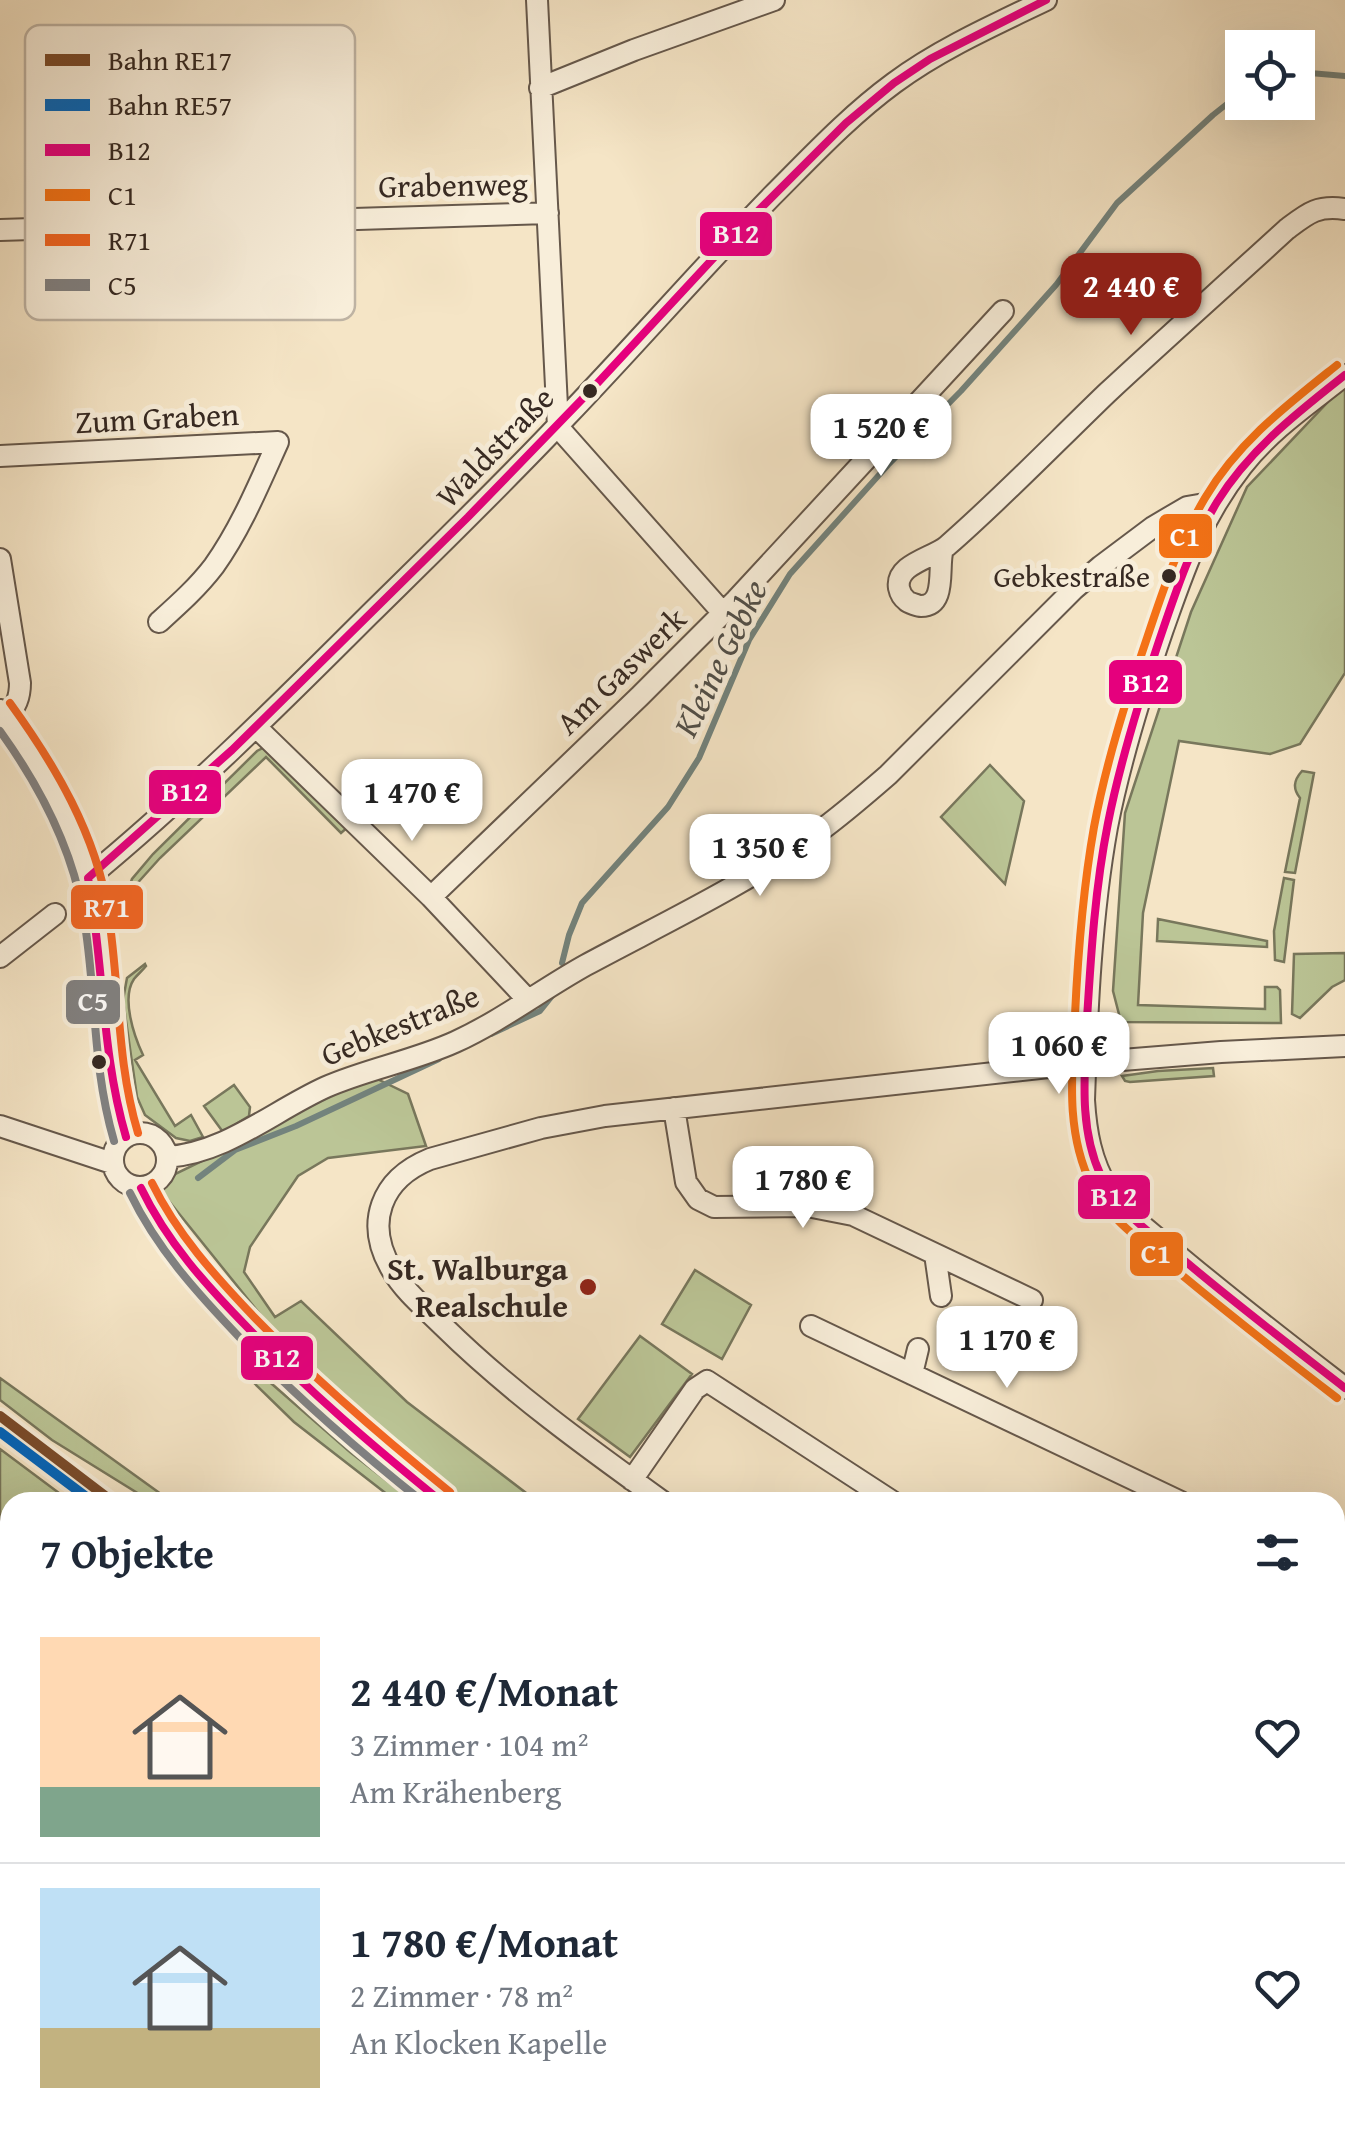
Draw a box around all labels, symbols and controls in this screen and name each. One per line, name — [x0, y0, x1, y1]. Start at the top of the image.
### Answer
legend — [25, 25, 355, 320]
map controls — [1225, 30, 1315, 120]
button: locate — [1225, 30, 1315, 120]
text: Bahn RE17 — [108, 39, 232, 80]
text: Bahn RE57 — [108, 84, 232, 125]
text: B12 — [108, 129, 151, 170]
street label: Grabenweg — [378, 160, 528, 209]
text: C1 — [108, 174, 137, 215]
line badge: B12 — [698, 210, 774, 258]
text: B12 — [713, 212, 759, 253]
text: R71 — [108, 219, 151, 260]
pin: 2 440 € — [1039, 253, 1223, 338]
text: 2 440 € — [1083, 262, 1179, 309]
text: C5 — [108, 264, 137, 305]
street label: Waldstraße — [425, 375, 565, 518]
unlabelled marker — [580, 381, 600, 401]
street label: Zum Graben — [74, 390, 240, 445]
pin: 1 520 € — [789, 394, 973, 479]
text: 1 520 € — [833, 403, 929, 450]
line badge: C1 — [1157, 512, 1214, 560]
text: C1 — [1170, 515, 1200, 556]
place label: Gebkestraße — [994, 554, 1150, 598]
marker: Gebkestraße — [1159, 566, 1179, 586]
water label: Kleine Gebke — [659, 571, 780, 746]
street label: Am Gaswerk — [545, 596, 697, 745]
line badge: B12 — [1107, 658, 1184, 706]
text: B12 — [1123, 661, 1169, 702]
pin: 1 470 € — [320, 759, 504, 844]
line badge: B12 — [147, 768, 223, 816]
text: 1 470 € — [364, 768, 460, 815]
text: B12 — [162, 770, 208, 811]
pin: 1 350 € — [668, 814, 852, 899]
text: 1 350 € — [712, 823, 808, 870]
line badge: R71 — [69, 883, 145, 931]
text: R71 — [84, 886, 130, 927]
street label: Gebkestraße — [314, 971, 486, 1078]
line badge: C5 — [64, 978, 122, 1026]
text: C5 — [78, 980, 108, 1021]
pin: 1 060 € — [967, 1012, 1151, 1097]
text: 1 060 € — [1011, 1021, 1107, 1068]
unlabelled marker — [89, 1052, 109, 1072]
pin: 1 780 € — [711, 1146, 895, 1231]
text: 1 780 € — [755, 1155, 851, 1202]
line badge: B12 — [1076, 1173, 1152, 1221]
text: B12 — [1091, 1175, 1137, 1216]
line badge: C1 — [1128, 1230, 1185, 1278]
text: C1 — [1141, 1232, 1171, 1273]
place label: St. Walburga Realschule — [387, 1245, 569, 1329]
marker: St. Walburga Realschule — [577, 1276, 599, 1298]
pin: 1 170 € — [915, 1306, 1099, 1391]
text: 1 170 € — [959, 1315, 1055, 1362]
line badge: B12 — [239, 1334, 315, 1382]
text: B12 — [254, 1336, 300, 1377]
text: 7 Objekte — [40, 1522, 214, 1583]
icon: filters — [1250, 1525, 1305, 1580]
text: 2 440 €/Monat — [350, 1660, 618, 1721]
icon: home — [120, 1677, 240, 1797]
icon: heart — [1250, 1710, 1305, 1765]
text: 3 Zimmer · 104 m² — [350, 1721, 588, 1768]
text: Am Krähenberg — [350, 1768, 561, 1815]
text: 1 780 €/Monat — [350, 1911, 618, 1972]
icon: home — [120, 1928, 240, 2048]
icon: heart — [1250, 1961, 1305, 2016]
text: 2 Zimmer · 78 m² — [350, 1972, 573, 2019]
text: An Klocken Kapelle — [350, 2019, 607, 2066]

